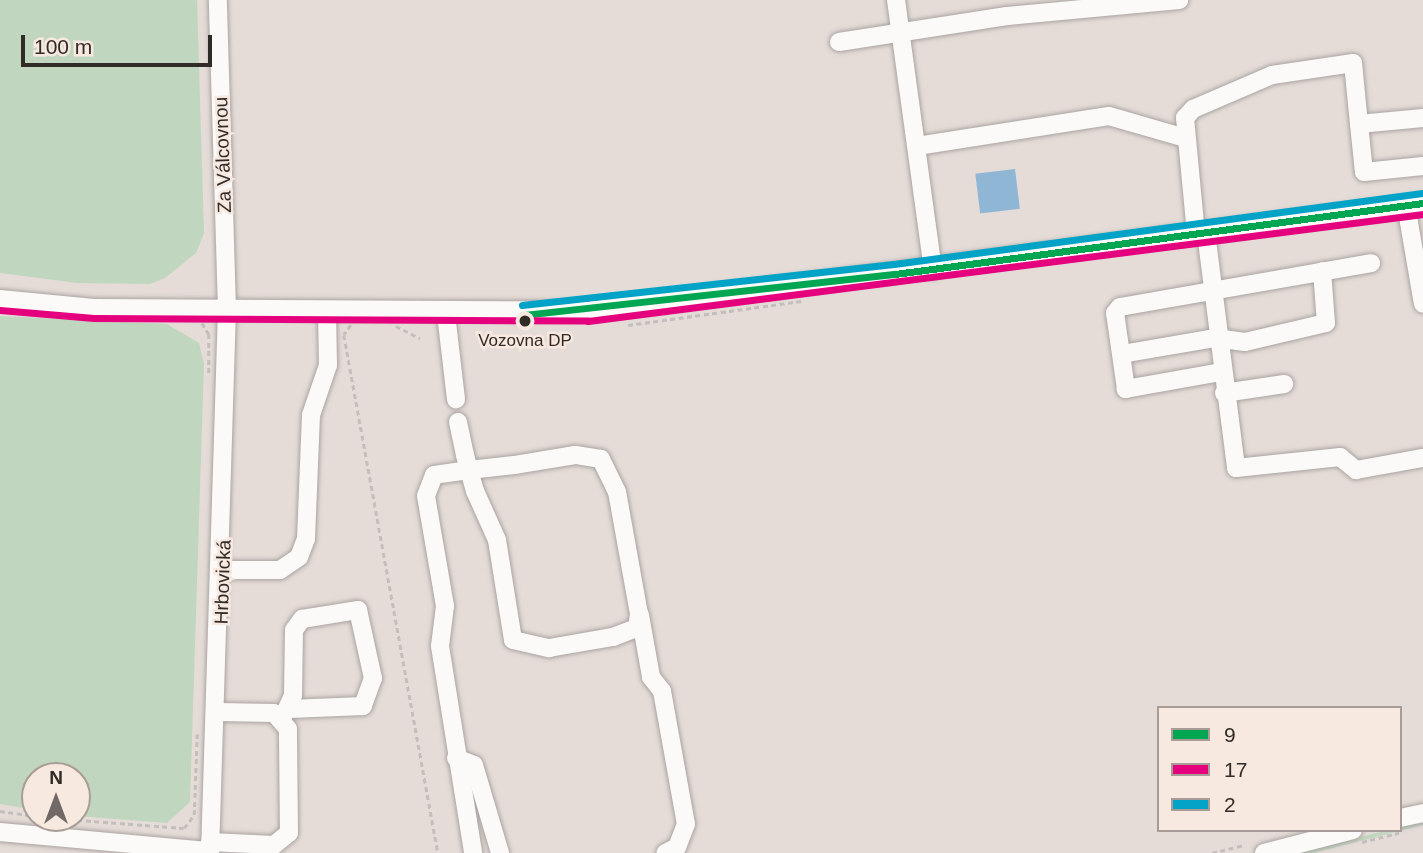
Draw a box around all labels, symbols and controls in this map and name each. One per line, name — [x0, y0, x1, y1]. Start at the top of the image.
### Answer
scale bar — [24, 21, 215, 65]
text: 100 m — [34, 35, 92, 58]
street label: Za Válcovnou — [210, 97, 236, 213]
marker: Vozovna DP — [518, 314, 532, 328]
place label: Vozovna DP — [478, 331, 572, 351]
street label: Hrbovická — [210, 539, 236, 625]
legend — [1157, 706, 1402, 832]
text: 9 — [1224, 723, 1236, 746]
text: 17 — [1224, 758, 1247, 781]
north arrow — [21, 762, 91, 832]
text: N — [49, 767, 63, 788]
text: 2 — [1224, 793, 1236, 816]

